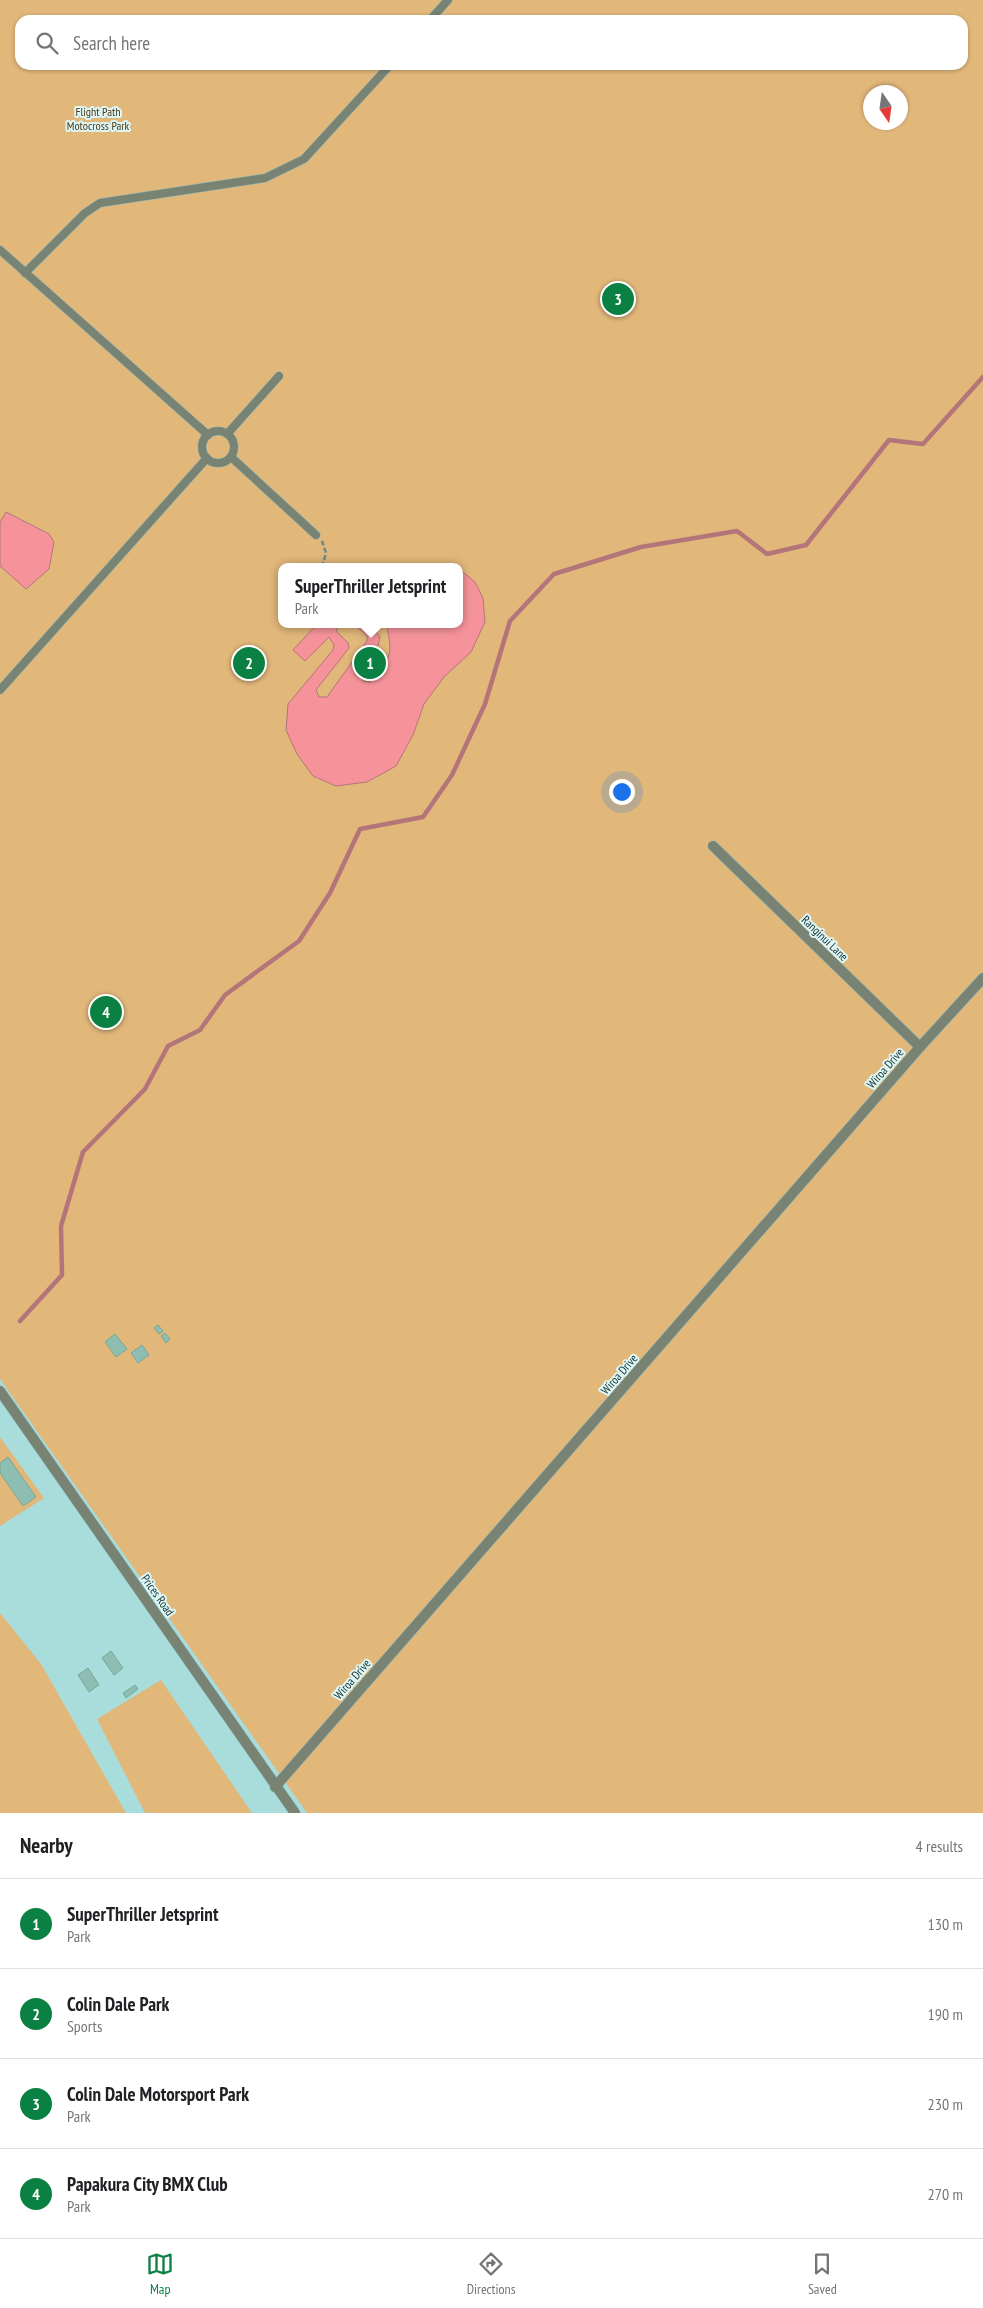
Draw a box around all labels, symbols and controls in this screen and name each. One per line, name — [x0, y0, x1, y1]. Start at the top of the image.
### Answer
search box — [15, 15, 968, 70]
icon: search — [33, 29, 61, 57]
text: Search here — [73, 31, 150, 55]
north arrow — [863, 85, 908, 130]
park label: Flight Path Motocross Park — [67, 104, 130, 133]
pin: 3 — [602, 280, 634, 318]
popup — [278, 563, 463, 628]
text: SuperThriller Jetsprint — [295, 574, 446, 598]
text: Park — [295, 598, 319, 618]
pin: 2 — [233, 644, 265, 682]
pin: 1 — [354, 644, 386, 682]
your location — [609, 779, 635, 805]
street label: Ranginui Lane — [799, 912, 851, 964]
pin: 4 — [90, 993, 122, 1031]
street label: Wiroa Drive — [863, 1045, 907, 1091]
street label: Wiroa Drive — [597, 1351, 641, 1397]
street label: Prices Road — [138, 1571, 178, 1619]
street label: Wiroa Drive — [330, 1656, 374, 1702]
text: Nearby — [20, 1832, 73, 1859]
text: 4 results — [916, 1836, 963, 1856]
text: SuperThriller Jetsprint — [67, 1902, 218, 1926]
text: 1 — [32, 1914, 40, 1934]
text: 130 m — [928, 1914, 963, 1934]
text: Park — [67, 1926, 91, 1946]
text: Colin Dale Park — [67, 1992, 169, 2016]
text: 2 — [32, 2004, 40, 2024]
text: 190 m — [928, 2004, 963, 2024]
text: Sports — [67, 2016, 102, 2036]
text: Colin Dale Motorsport Park — [67, 2082, 249, 2106]
text: 3 — [32, 2094, 40, 2114]
text: 230 m — [928, 2094, 963, 2114]
text: Park — [67, 2106, 91, 2126]
text: Papakura City BMX Club — [67, 2172, 228, 2196]
text: 4 — [32, 2184, 40, 2204]
text: 270 m — [928, 2184, 963, 2204]
text: Park — [67, 2196, 91, 2216]
tab: Map — [146, 2250, 174, 2298]
tab: Directions — [467, 2250, 515, 2298]
tab: Saved — [808, 2250, 837, 2298]

